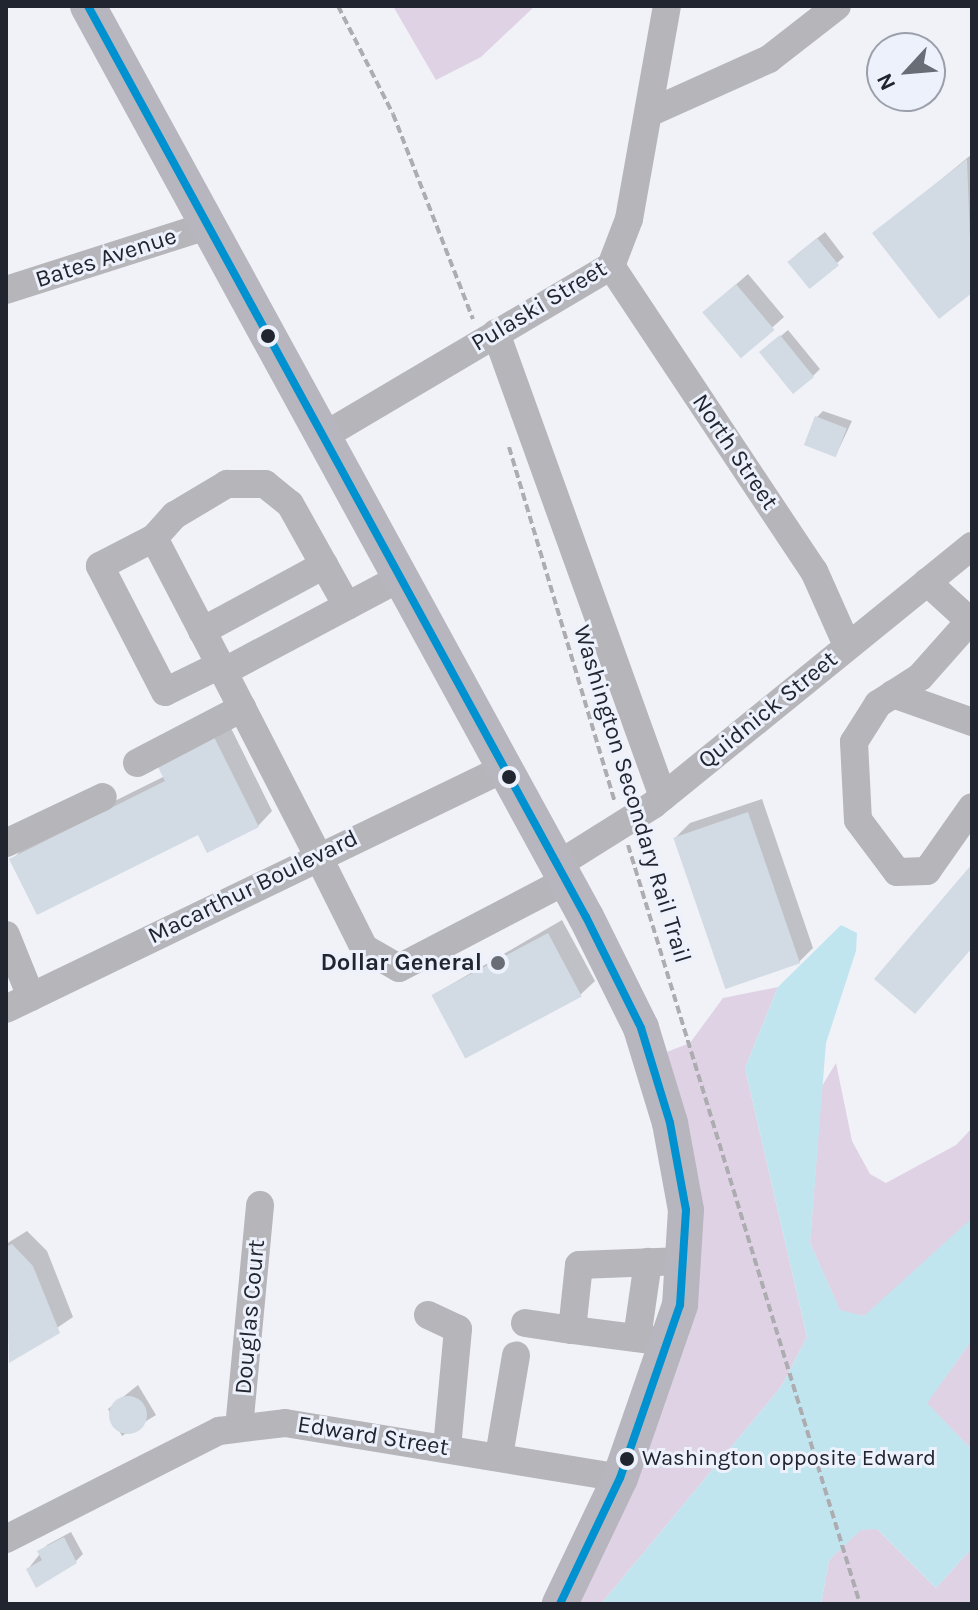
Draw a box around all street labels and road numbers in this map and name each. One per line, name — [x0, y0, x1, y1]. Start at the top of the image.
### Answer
street label: Bates Avenue — [32, 222, 180, 294]
street label: Pulaski Street — [466, 254, 612, 358]
street label: North Street — [686, 389, 784, 515]
street label: Washington Secondary Rail Trail — [567, 622, 697, 966]
street label: Quidnick Street — [693, 645, 843, 775]
street label: Macarthur Boulevard — [143, 824, 363, 950]
street label: Douglas Court — [229, 1238, 271, 1396]
street label: Edward Street — [295, 1410, 451, 1462]

